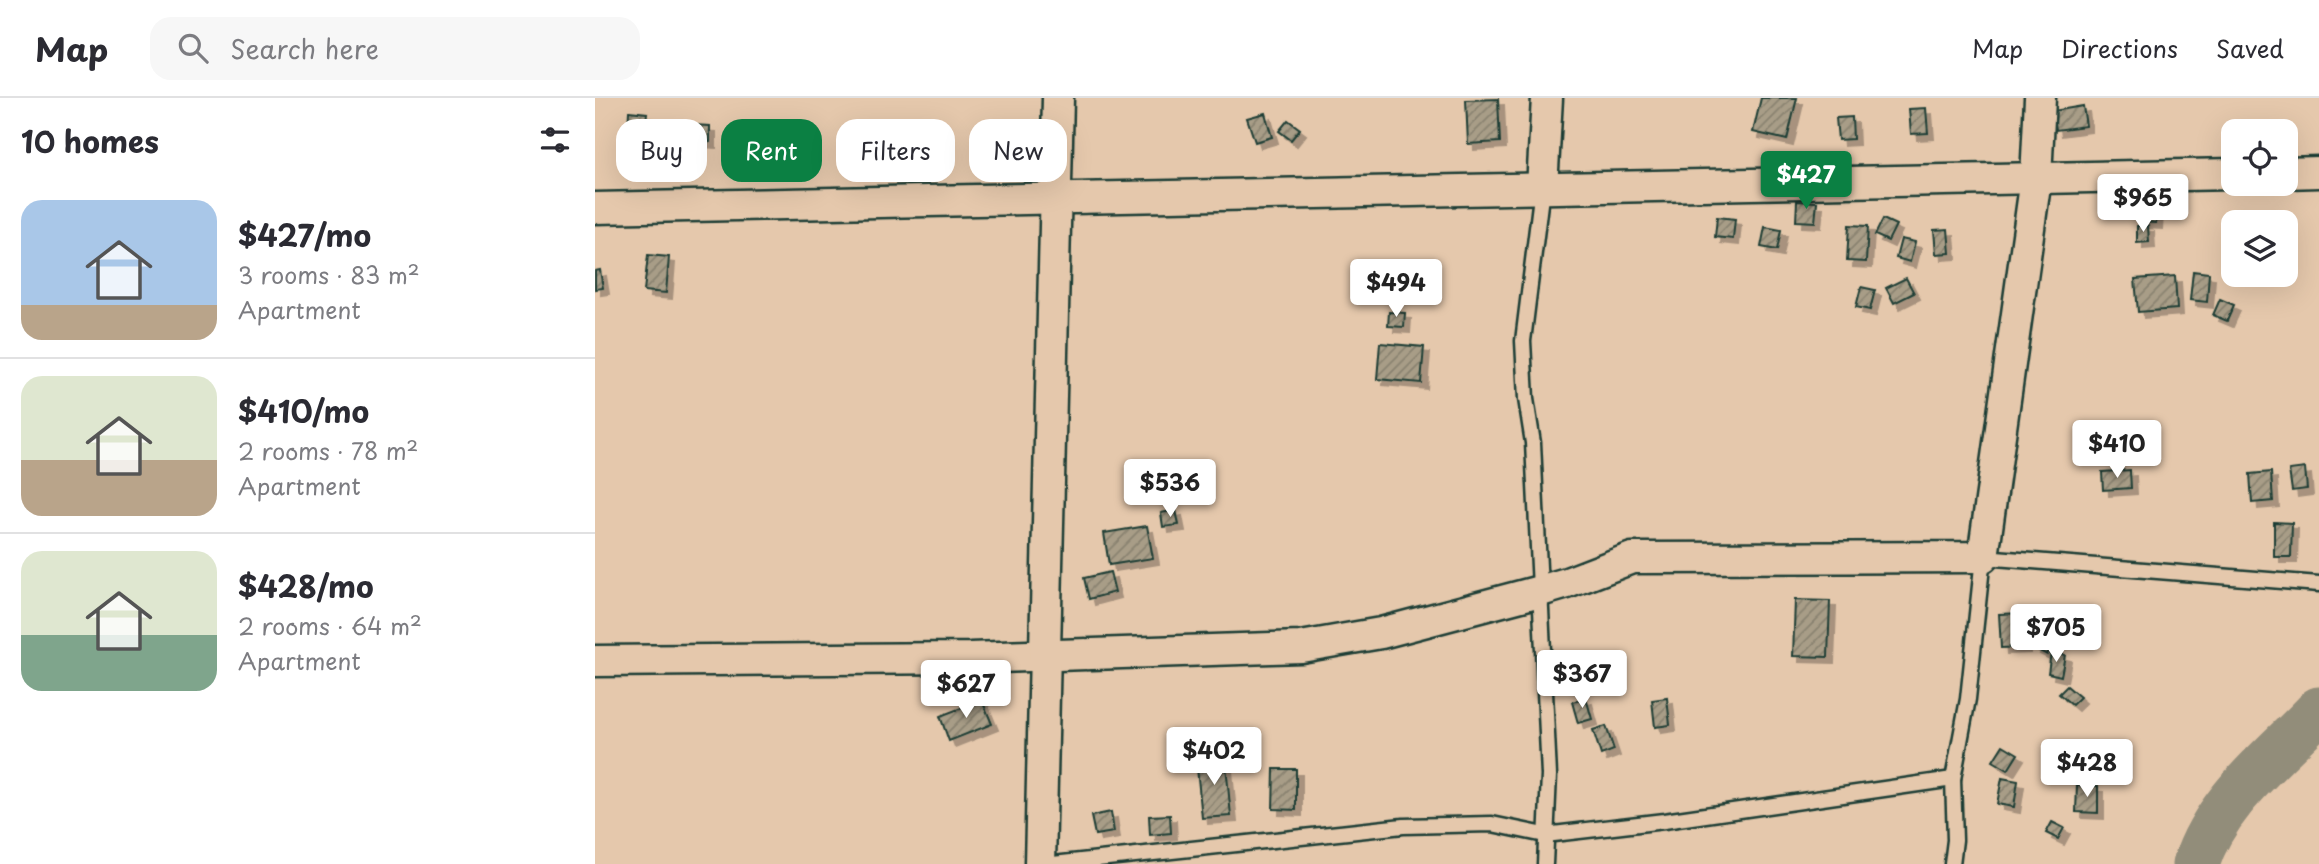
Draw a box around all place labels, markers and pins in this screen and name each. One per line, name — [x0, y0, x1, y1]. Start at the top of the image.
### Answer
pin: $427 — [1765, 152, 1847, 211]
pin: $965 — [2102, 174, 2184, 234]
pin: $494 — [1355, 260, 1437, 319]
pin: $410 — [2076, 420, 2158, 480]
pin: $536 — [1129, 460, 1211, 519]
pin: $705 — [2015, 604, 2097, 664]
pin: $367 — [1541, 650, 1623, 710]
pin: $627 — [925, 660, 1007, 720]
pin: $402 — [1173, 728, 1255, 787]
pin: $428 — [2046, 740, 2128, 799]

